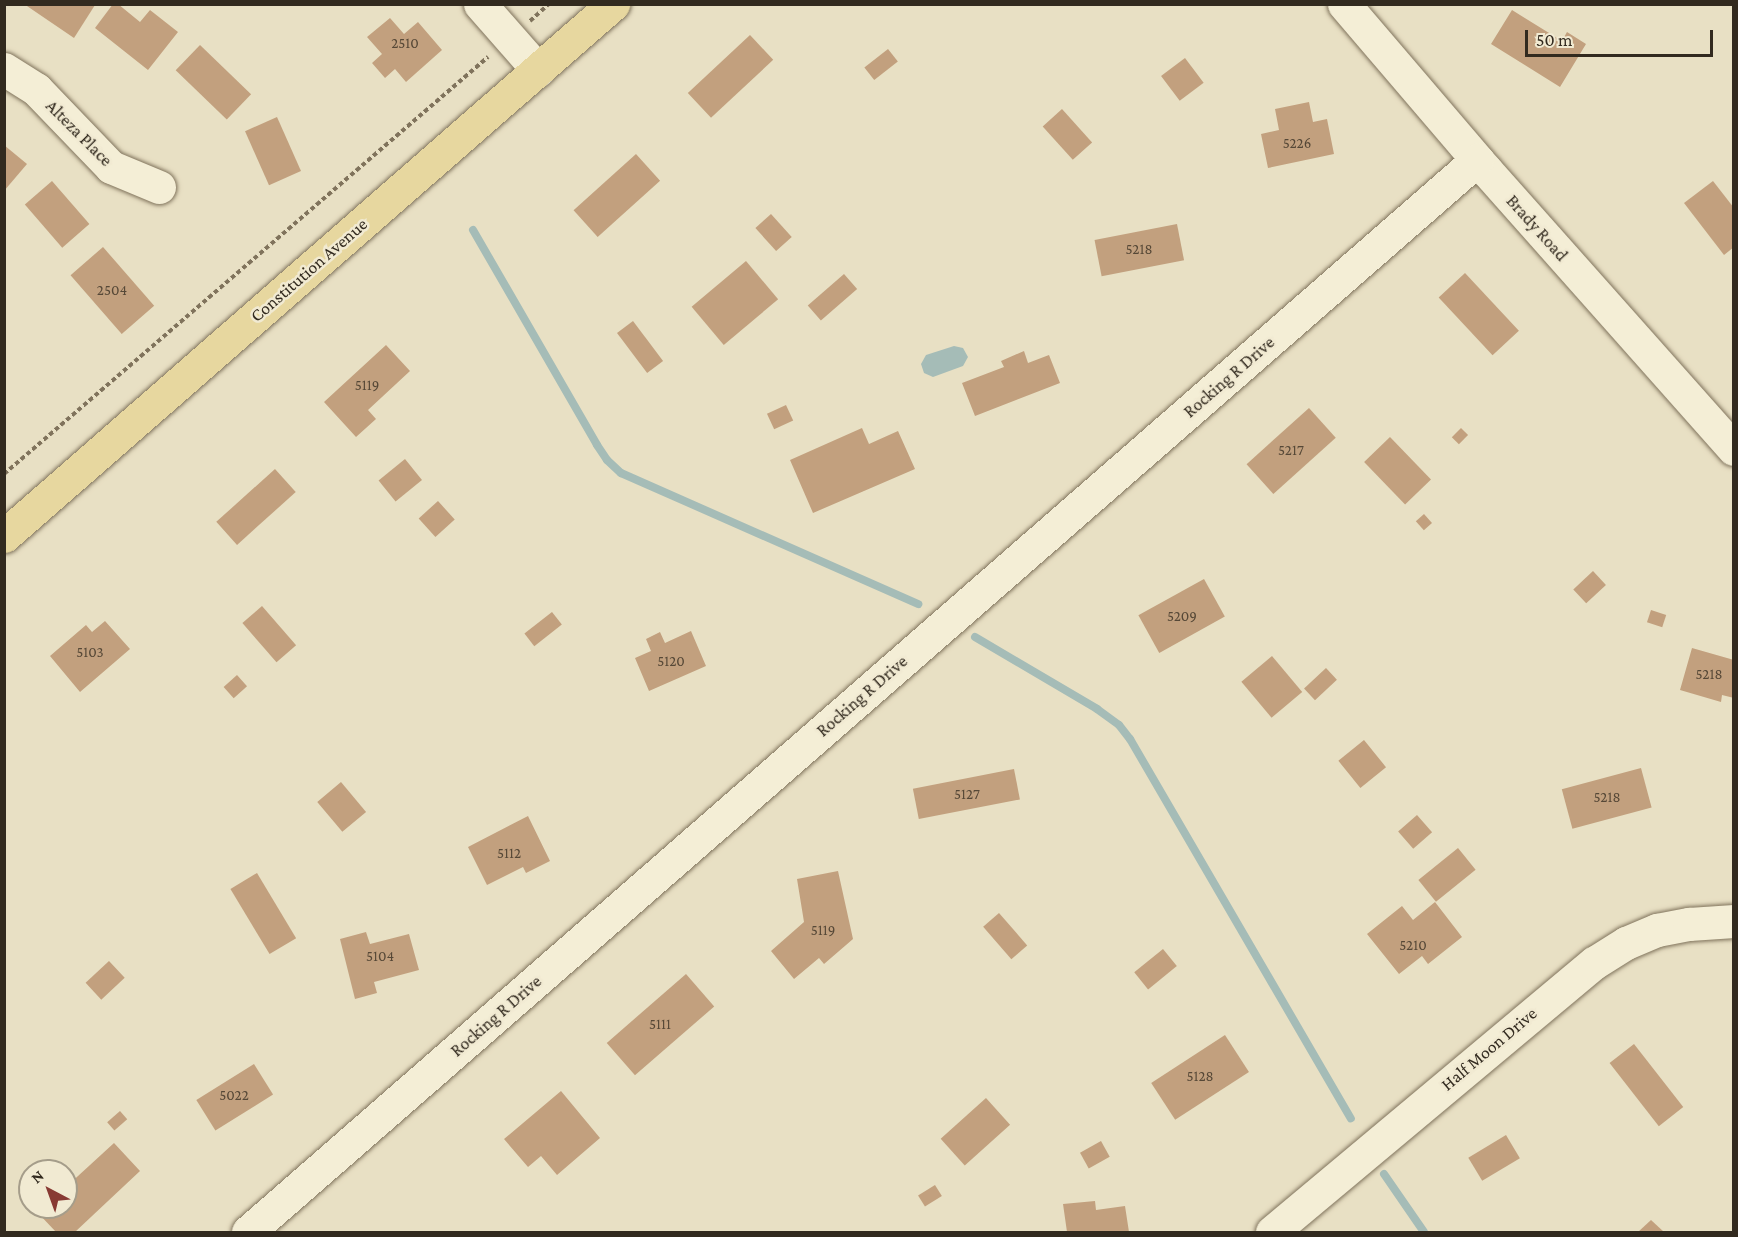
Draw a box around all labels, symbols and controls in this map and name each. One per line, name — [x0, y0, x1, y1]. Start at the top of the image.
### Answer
scale bar — [1528, 18, 1716, 56]
text: 50 m — [1536, 30, 1573, 50]
house number: 2510 — [391, 35, 419, 53]
street label: Alteza Place — [41, 95, 117, 171]
house number: 5226 — [1283, 135, 1311, 153]
street label: Brady Road — [1502, 190, 1572, 266]
street label: Constitution Avenue — [246, 213, 372, 327]
house number: 5218 — [1126, 241, 1152, 259]
house number: 2504 — [97, 282, 127, 300]
street label: Rocking R Drive — [1179, 332, 1279, 422]
house number: 5119 — [355, 377, 379, 395]
house number: 5217 — [1278, 442, 1304, 460]
house number: 5209 — [1167, 608, 1197, 626]
house number: 5103 — [76, 644, 104, 662]
street label: Rocking R Drive — [812, 651, 912, 741]
house number: 5120 — [657, 653, 685, 671]
house number: 5218 — [1696, 666, 1722, 684]
house number: 5127 — [954, 786, 980, 804]
house number: 5218 — [1594, 789, 1620, 807]
house number: 5112 — [497, 845, 521, 863]
house number: 5119 — [811, 922, 835, 940]
house number: 5210 — [1399, 937, 1427, 955]
house number: 5104 — [366, 948, 394, 966]
street label: Rocking R Drive — [446, 971, 546, 1061]
street label: Half Moon Drive — [1437, 1003, 1541, 1095]
house number: 5111 — [649, 1016, 671, 1034]
house number: 5128 — [1186, 1068, 1214, 1086]
house number: 5022 — [219, 1087, 249, 1105]
north arrow — [18, 1159, 78, 1219]
text: N — [27, 1167, 47, 1187]

